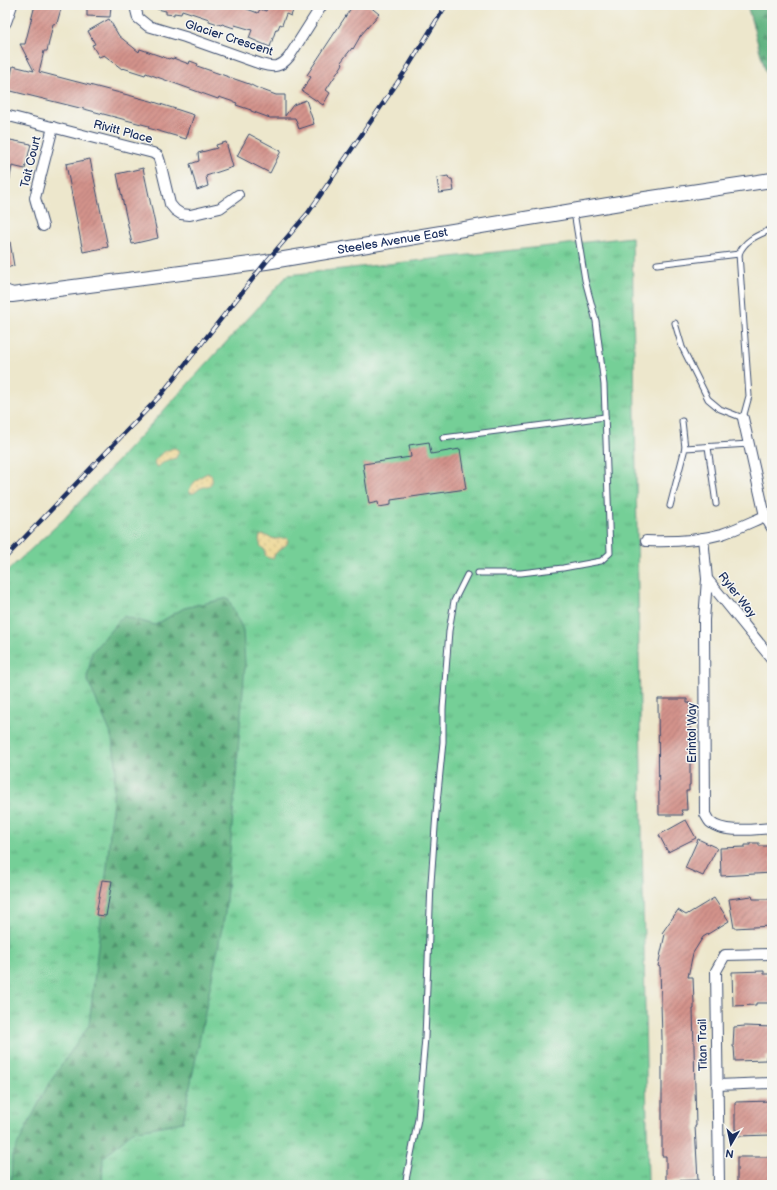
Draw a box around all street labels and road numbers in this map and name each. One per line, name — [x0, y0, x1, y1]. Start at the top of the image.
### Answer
street label: Glacier Crescent — [183, 17, 275, 59]
street label: Rivitt Place — [92, 117, 154, 147]
street label: Tait Court — [17, 134, 45, 189]
street label: Steeles Avenue East — [336, 224, 449, 257]
street label: Ryler Way — [715, 569, 760, 621]
street label: Erintol Way — [685, 702, 700, 763]
street label: Titan Trail — [695, 1019, 711, 1071]

